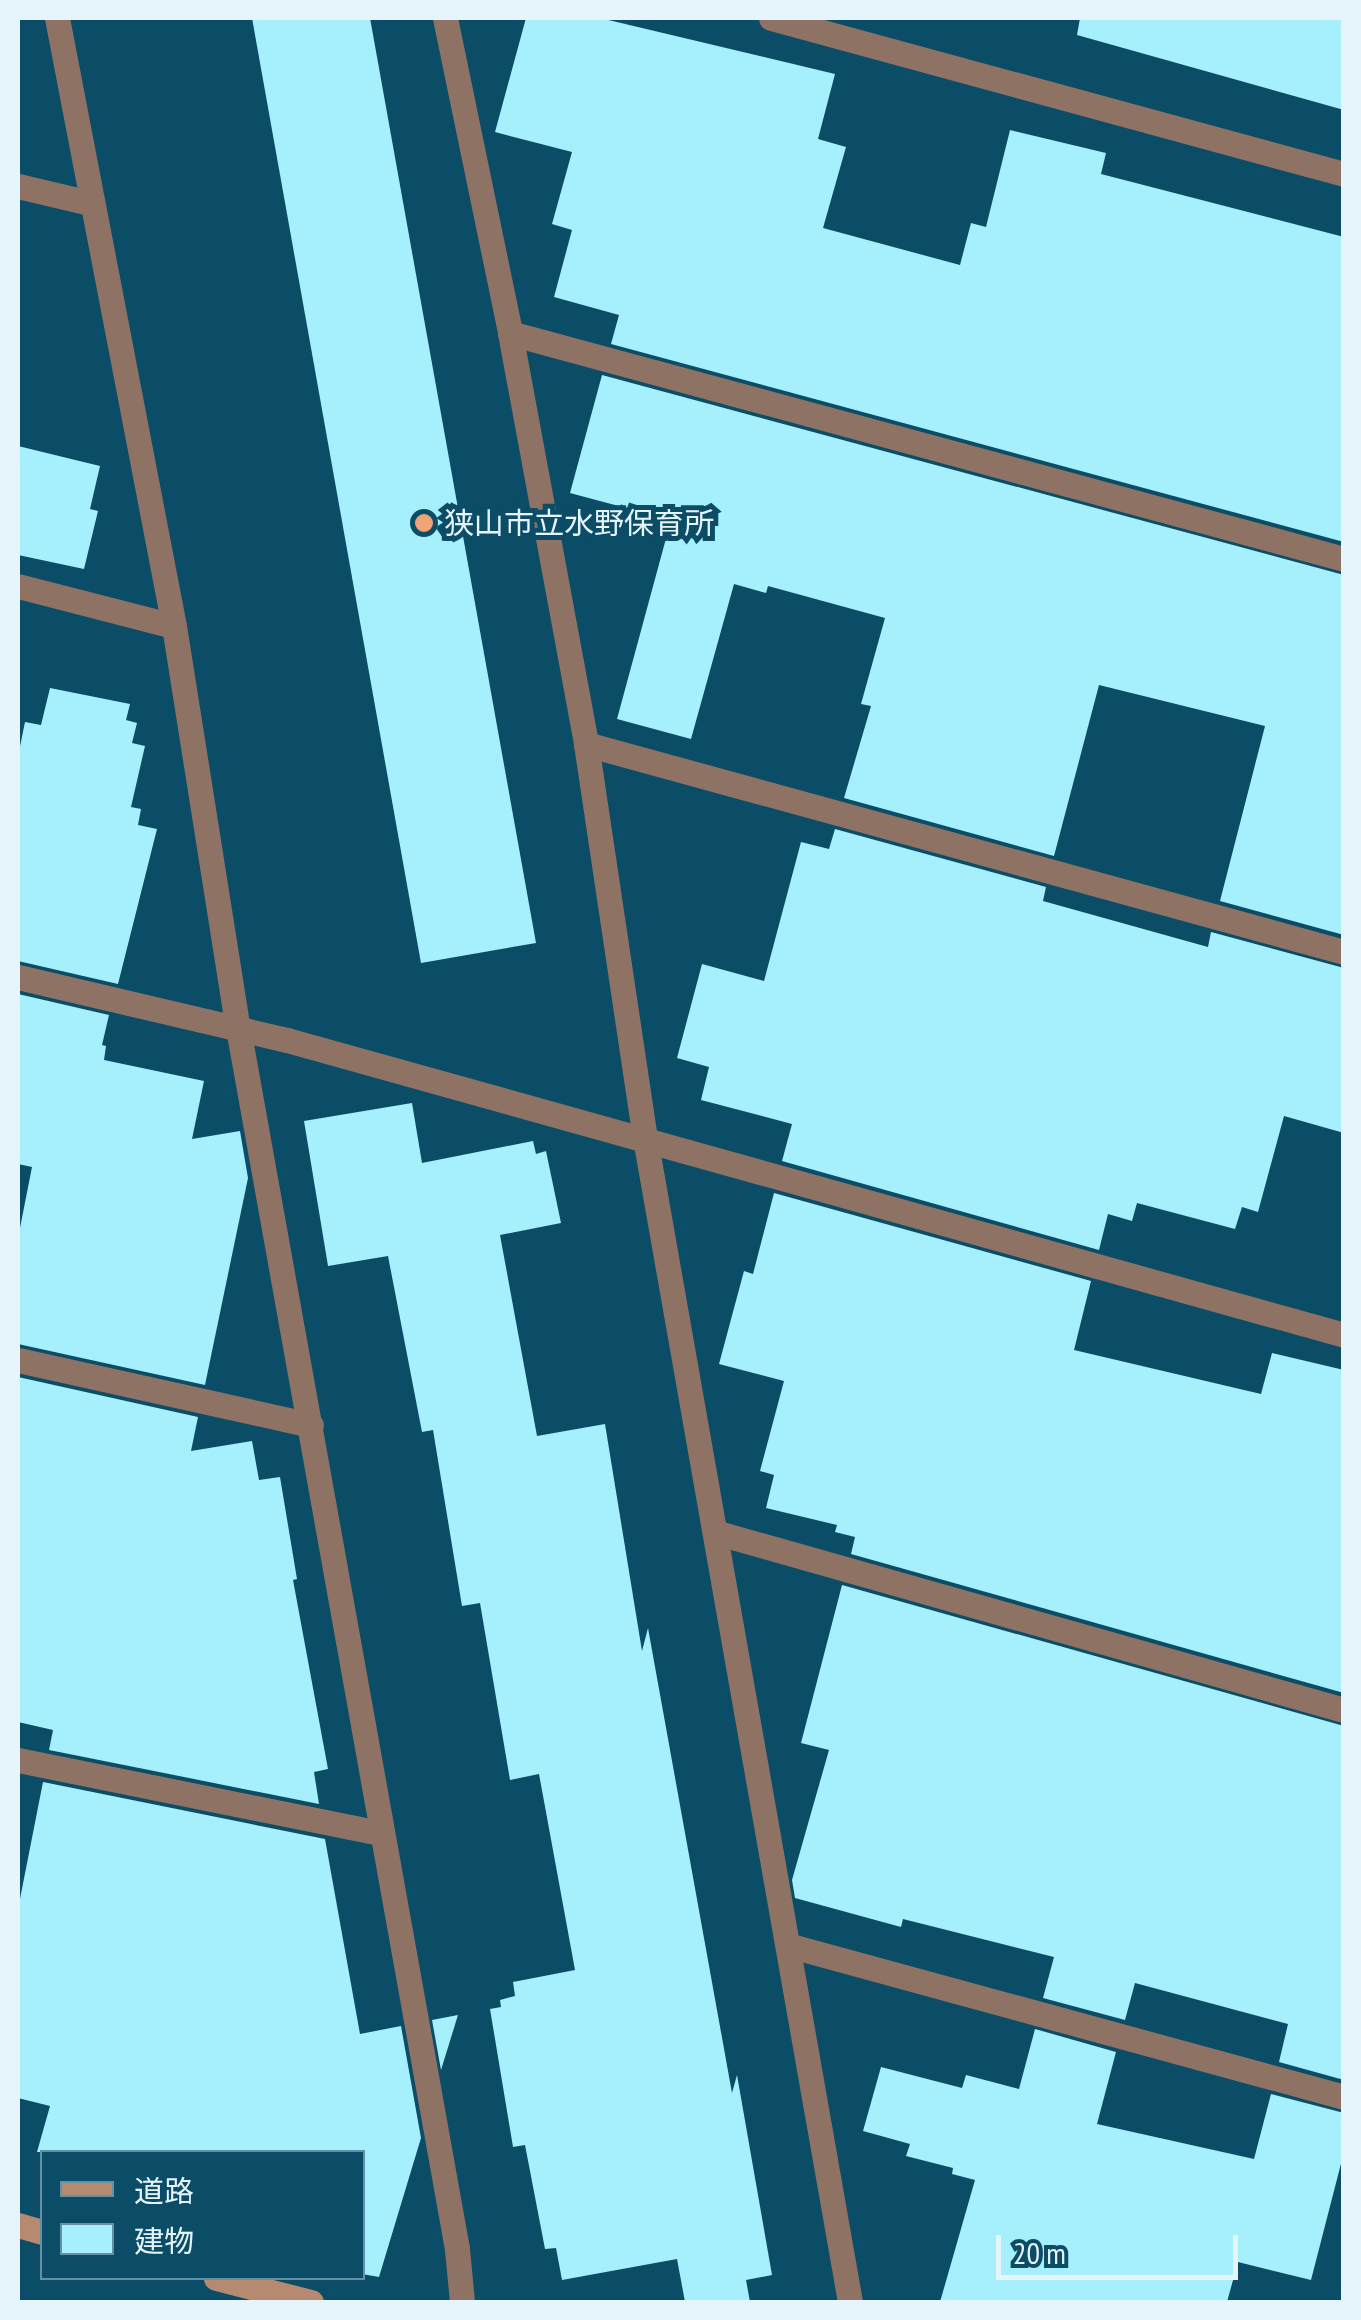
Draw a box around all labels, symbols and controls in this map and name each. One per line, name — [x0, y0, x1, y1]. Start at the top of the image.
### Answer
place label: 狭山市立水野保育所 — [444, 505, 714, 541]
marker: 狭山市立水野保育所 — [413, 512, 435, 534]
legend — [40, 2150, 365, 2280]
text: 道路 — [134, 2171, 194, 2210]
scale bar — [1001, 2215, 1244, 2277]
text: 建物 — [134, 2221, 194, 2260]
text: 20 m — [1013, 2233, 1066, 2272]

